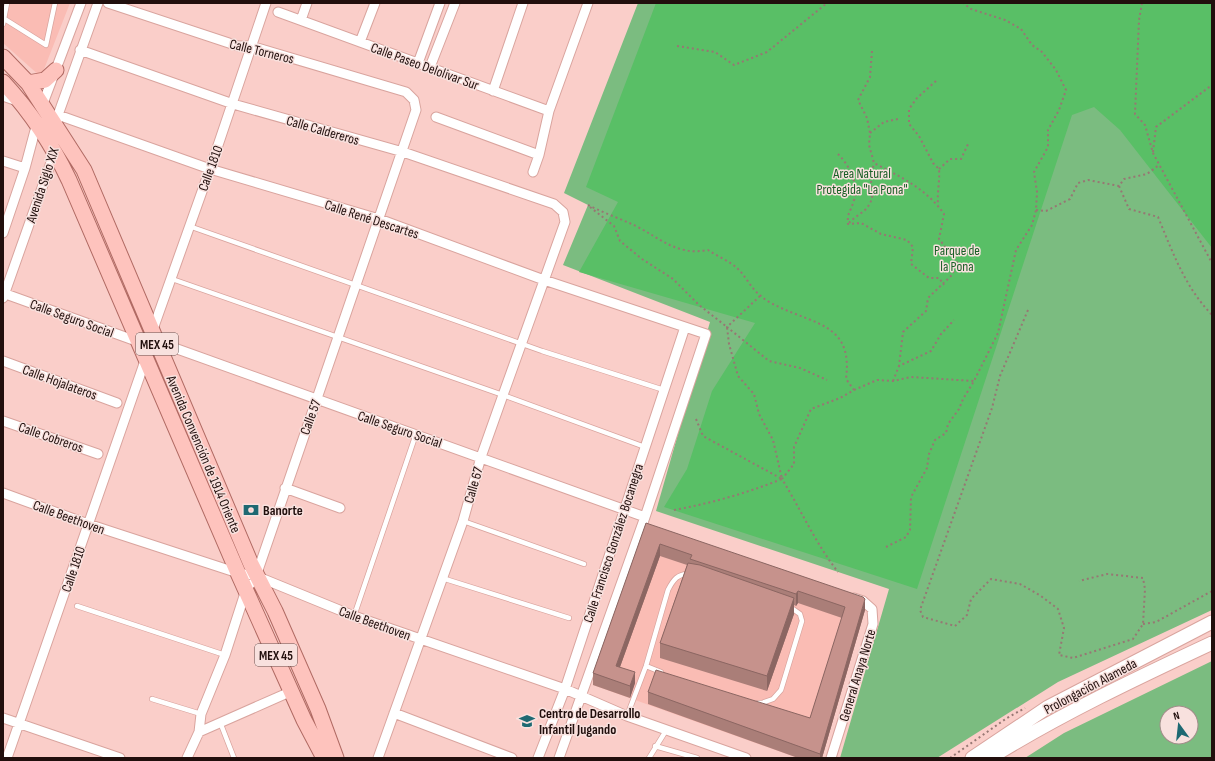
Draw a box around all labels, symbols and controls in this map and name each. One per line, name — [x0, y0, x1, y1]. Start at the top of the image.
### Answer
street label: Calle Torneros — [228, 35, 296, 68]
street label: Calle Paseo Delolivar Sur — [368, 39, 481, 94]
street label: Calle Caldereros — [284, 112, 361, 149]
street label: Calle 1810 — [194, 143, 227, 193]
street label: Avenida Siglo XIX — [22, 145, 63, 226]
park label: Area Natural Protegida "La Pona" — [816, 165, 908, 198]
street label: Calle René Descartes — [323, 196, 421, 243]
park label: Parque de la Pona — [934, 242, 980, 275]
street label: Calle Seguro Social — [28, 295, 116, 341]
road number: MEX 45 — [136, 333, 178, 355]
street label: Calle Hojalateros — [20, 361, 99, 404]
street label: Avenida Convención de 1914 Oriente — [162, 372, 244, 535]
street label: Calle 57 — [296, 397, 325, 437]
street label: Calle Seguro Social — [356, 407, 444, 452]
street label: Calle Cobreros — [16, 418, 85, 456]
street label: Calle Francisco González Bocanegra — [580, 461, 647, 625]
street label: Calle 67 — [460, 465, 487, 505]
street label: Calle Beethoven — [31, 497, 107, 538]
bank icon: Banorte — [242, 501, 260, 519]
place label: Banorte — [263, 502, 303, 519]
street label: Calle 1810 — [58, 544, 89, 594]
street label: Calle Beethoven — [337, 603, 413, 644]
street label: General Anaya Norte — [835, 627, 880, 723]
road number: MEX 45 — [255, 644, 297, 666]
street label: Prolongación Alameda — [1041, 655, 1140, 718]
place label: Centro de Desarrollo Infantil Jugando — [539, 705, 640, 738]
north arrow — [1159, 705, 1199, 745]
text: N — [1172, 709, 1181, 723]
school or university icon: Centro de Desarrollo Infantil Jugando — [518, 712, 536, 730]

